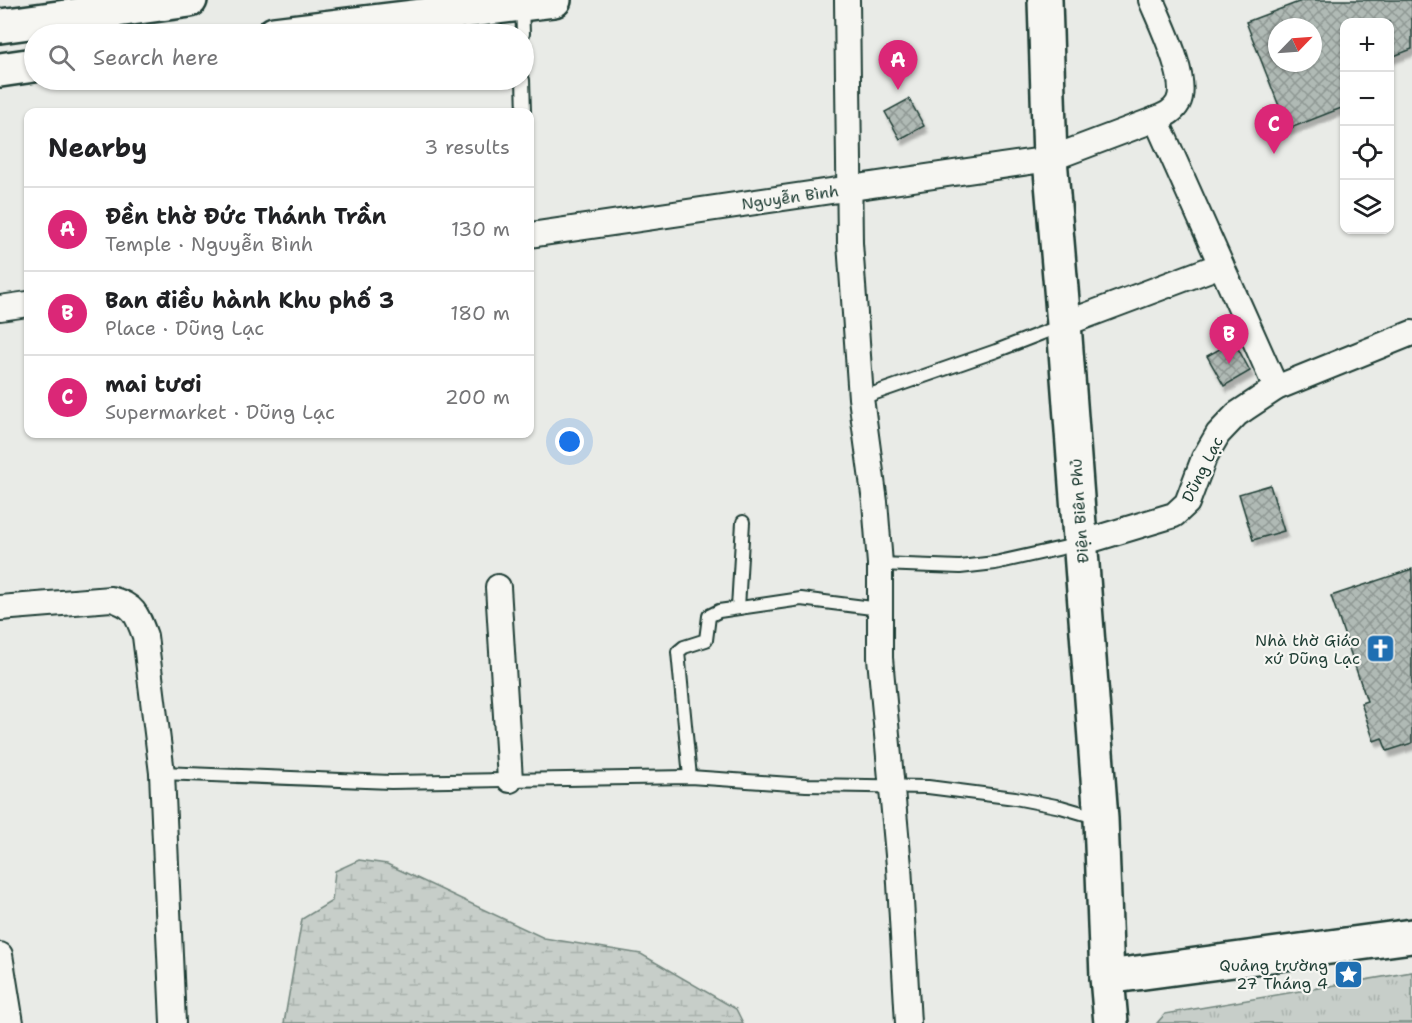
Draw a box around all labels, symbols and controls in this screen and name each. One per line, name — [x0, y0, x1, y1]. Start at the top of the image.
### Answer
north arrow — [1268, 18, 1322, 72]
map controls — [1340, 18, 1394, 234]
button: + — [1340, 18, 1394, 72]
search box — [24, 24, 534, 90]
pin: A — [878, 40, 918, 90]
icon: search — [45, 41, 78, 74]
text: Search here — [93, 43, 219, 72]
button: − — [1340, 72, 1394, 126]
pin: C — [1254, 104, 1294, 154]
button: locate — [1340, 126, 1394, 180]
text: Nearby — [48, 130, 147, 165]
text: 3 results — [424, 134, 510, 160]
street label: Nguyễn Bình — [740, 180, 840, 215]
button: layers — [1340, 180, 1394, 234]
text: Đền thờ Đức Thánh Trần — [105, 202, 386, 231]
text: A — [60, 216, 75, 242]
text: 130 m — [451, 216, 510, 242]
text: Temple · Nguyễn Bình — [105, 231, 313, 257]
text: Ban điều hành Khu phố 3 — [105, 286, 394, 315]
text: B — [61, 300, 74, 326]
text: 180 m — [450, 300, 510, 326]
pin: B — [1210, 314, 1248, 364]
text: Place · Dũng Lạc — [105, 315, 264, 341]
text: mai tươi — [105, 370, 202, 399]
text: C — [61, 384, 74, 410]
text: 200 m — [445, 384, 510, 410]
text: Supermarket · Dũng Lạc — [105, 399, 335, 425]
your location — [555, 427, 584, 456]
street label: Dũng Lạc — [1177, 433, 1228, 506]
street label: Điện Biên Phủ — [1065, 458, 1094, 564]
place label: Nhà thờ Giáo xứ Dũng Lạc — [1255, 630, 1360, 669]
church icon: Nhà thờ Giáo xứ Dũng Lạc — [1365, 633, 1397, 665]
place label: Quảng trường 27 Tháng 4 — [1219, 955, 1328, 994]
place icon: Quảng trường 27 Tháng 4 — [1333, 958, 1365, 990]

